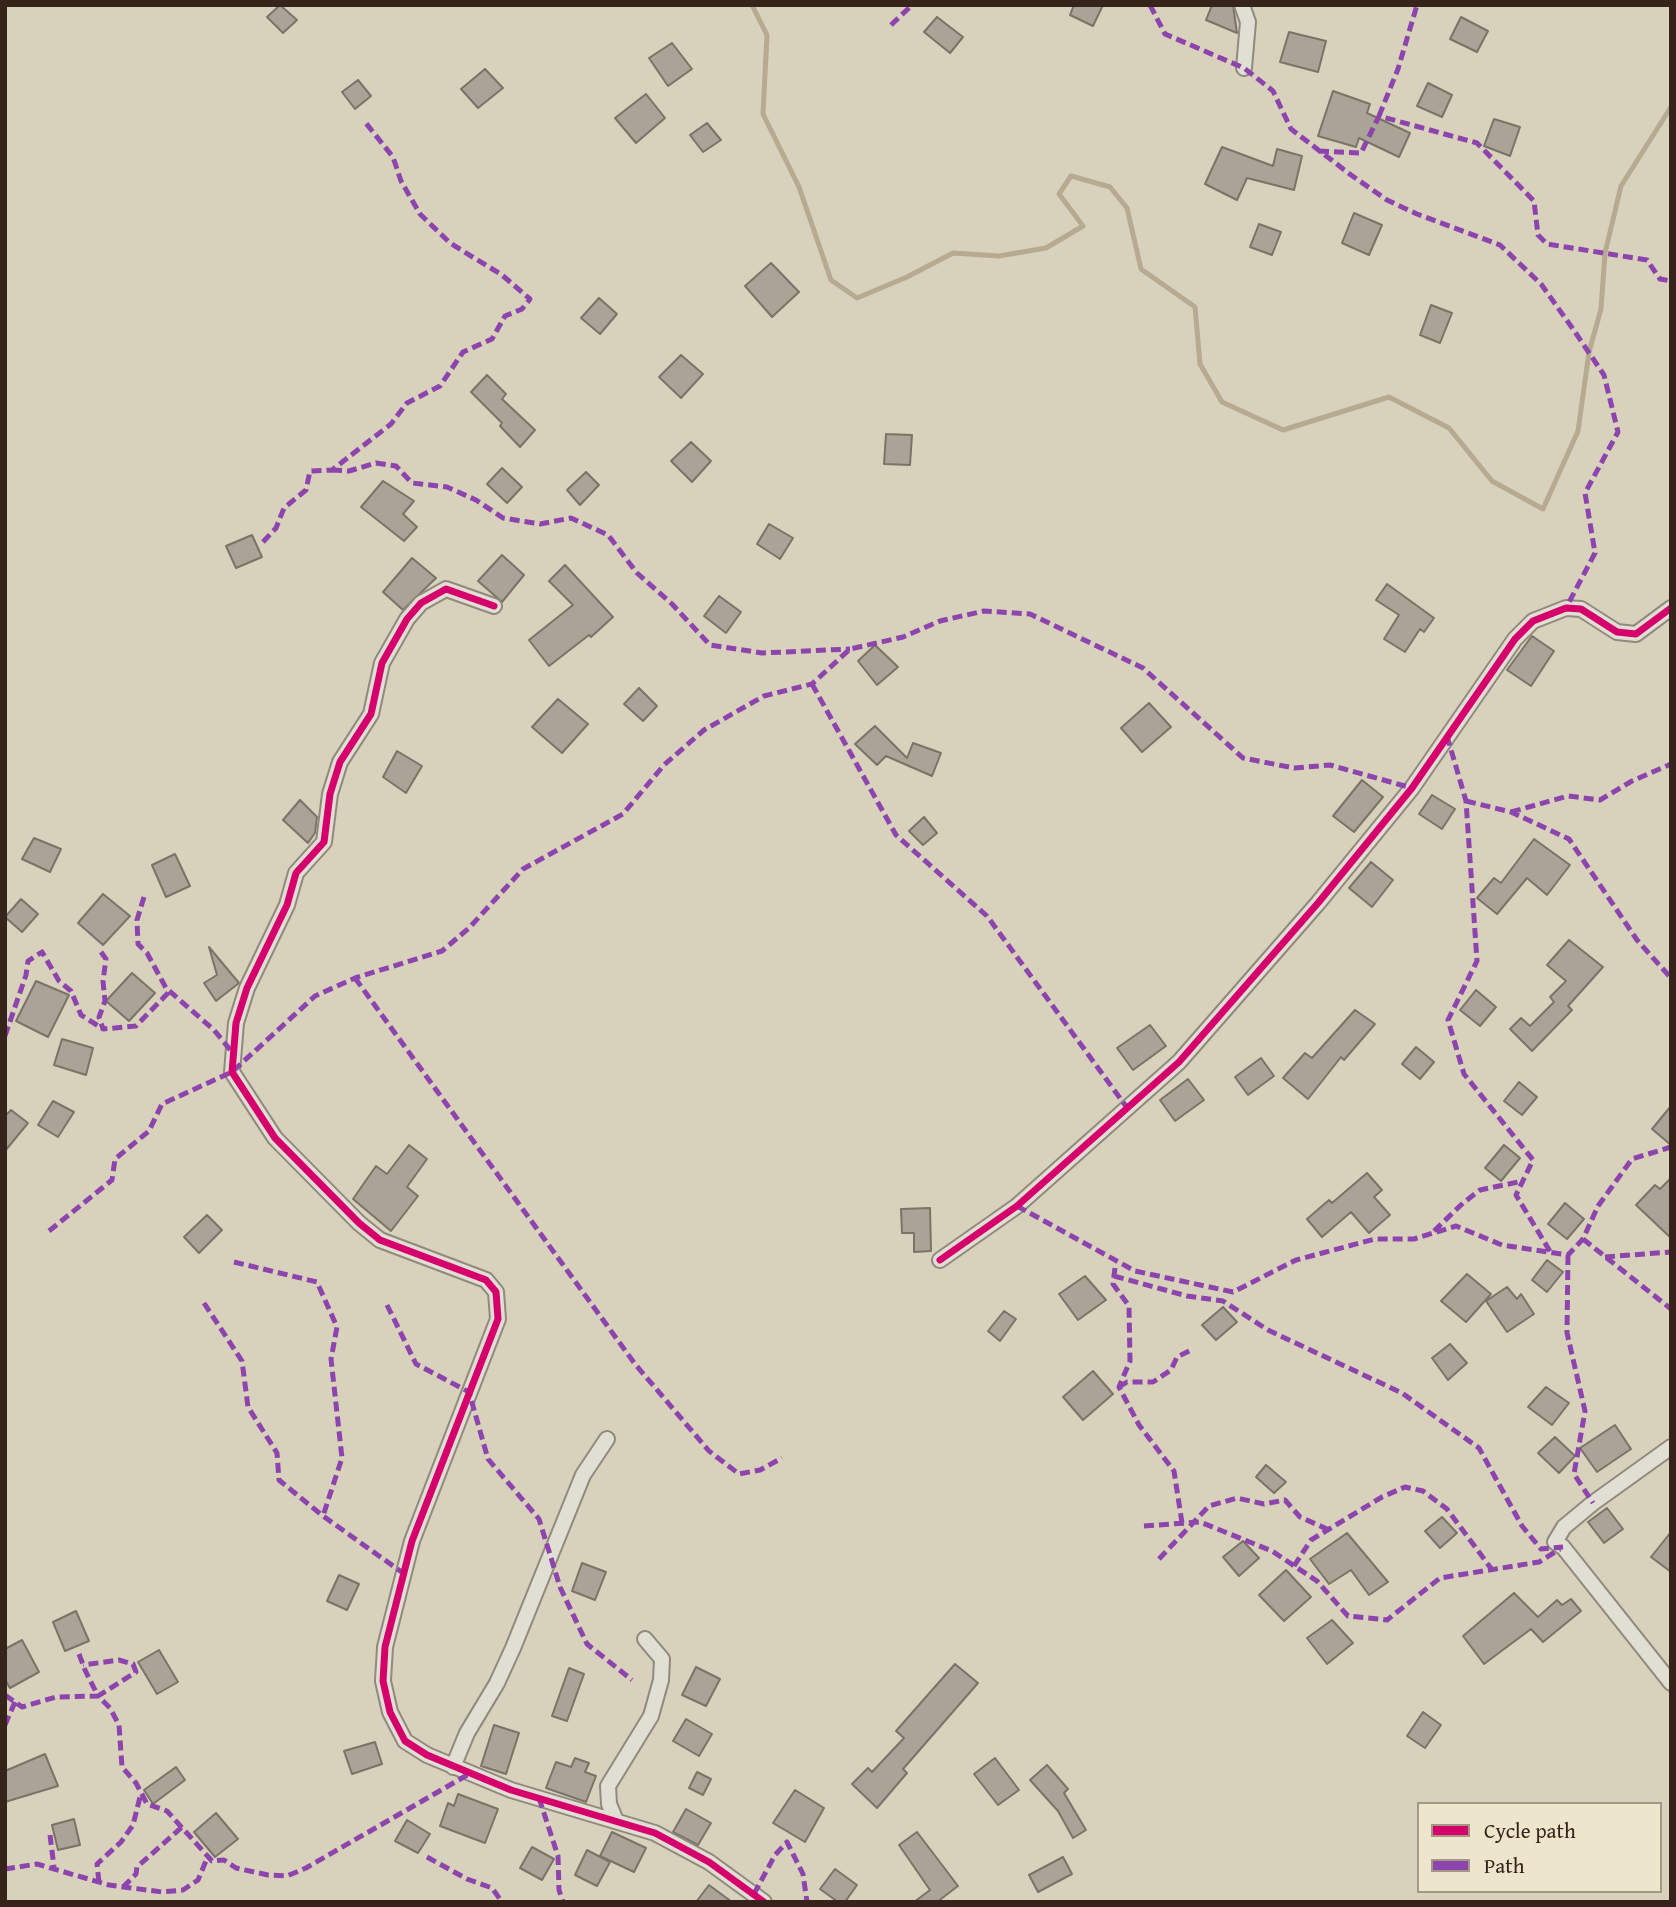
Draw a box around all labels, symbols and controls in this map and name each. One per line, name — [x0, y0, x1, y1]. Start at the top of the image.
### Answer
legend — [1417, 1802, 1662, 1893]
text: Cycle path — [1484, 1815, 1576, 1846]
text: Path — [1484, 1850, 1524, 1881]

